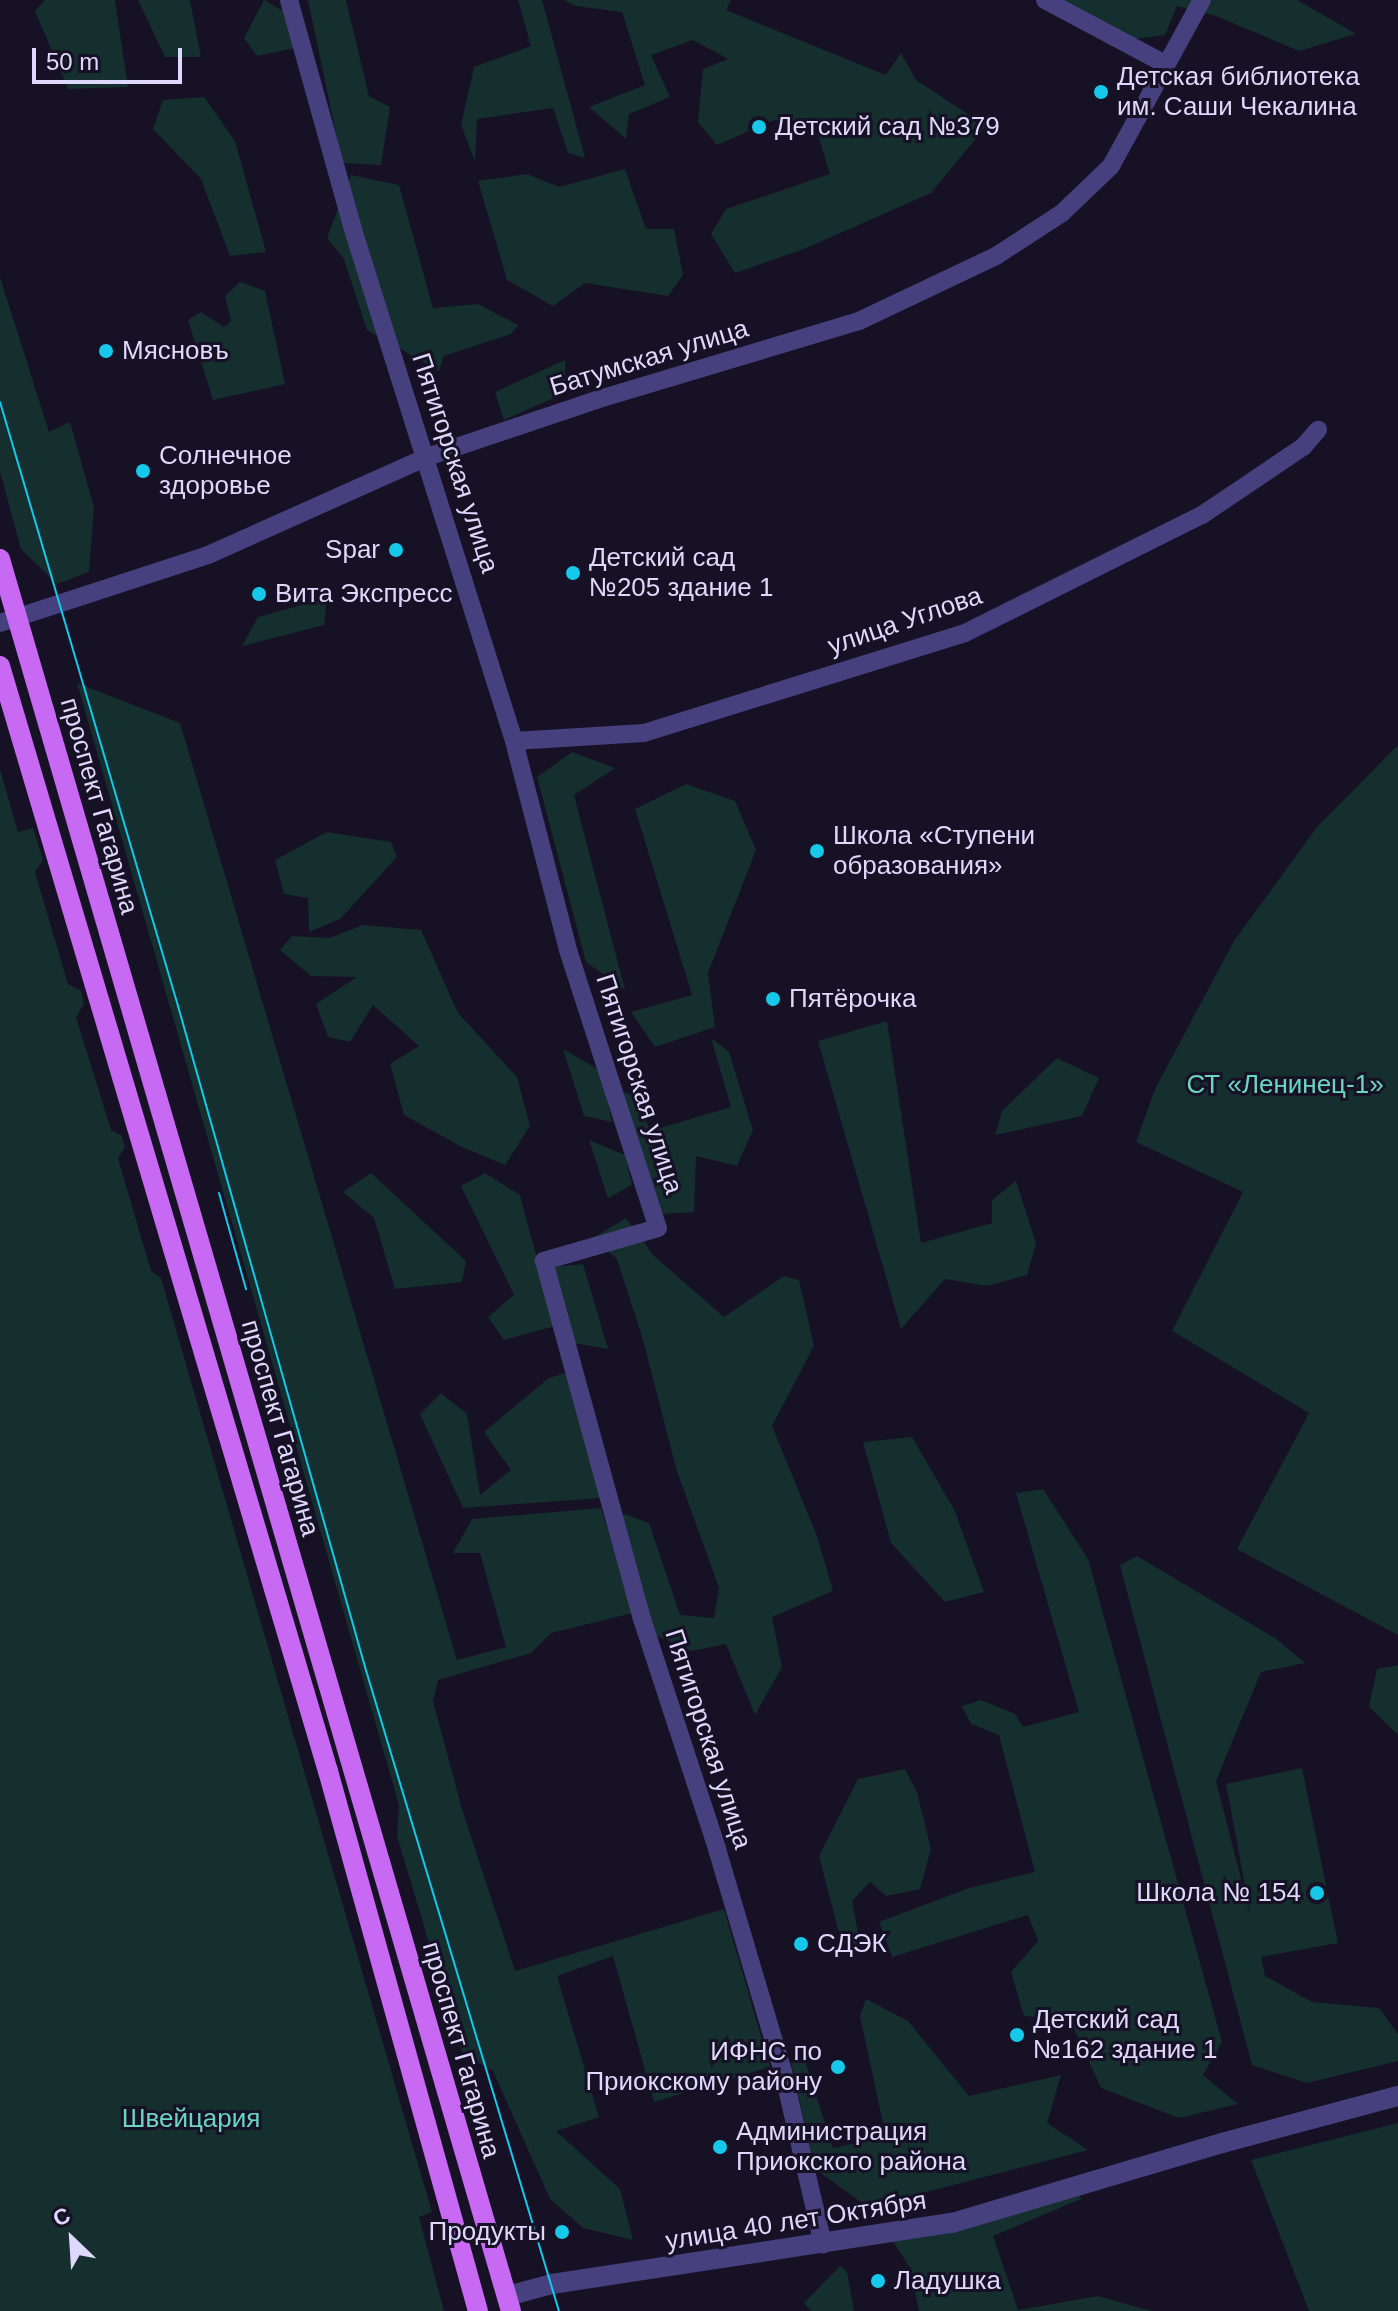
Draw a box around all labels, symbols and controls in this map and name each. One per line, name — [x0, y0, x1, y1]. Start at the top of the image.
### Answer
scale bar — [36, 32, 186, 82]
text: 50 m — [46, 48, 99, 75]
place label: Детская библиотека им. Саши Чекалина — [1117, 61, 1360, 122]
marker: Детская библиотека им. Саши Чекалина — [1092, 83, 1110, 101]
place label: Детский сад №379 — [775, 111, 1000, 143]
marker: Детский сад №379 — [750, 118, 768, 136]
street label: Батумская улица — [546, 313, 752, 403]
place label: Мясновъ — [122, 335, 229, 367]
marker: Мясновъ — [97, 342, 115, 360]
street label: Пятигорская улица — [405, 349, 505, 577]
place label: Солнечное здоровье — [159, 440, 292, 502]
marker: Солнечное здоровье — [134, 462, 152, 480]
place label: Spar — [325, 534, 380, 566]
marker: Spar — [387, 541, 405, 559]
place label: Детский сад №205 здание 1 — [589, 542, 774, 604]
marker: Детский сад №205 здание 1 — [564, 564, 582, 582]
place label: Вита Экспресс — [275, 578, 453, 610]
street label: улица Углова — [824, 580, 986, 662]
marker: Вита Экспресс — [250, 585, 268, 603]
street label: проспект Гагарина — [53, 694, 145, 918]
place label: Школа «Ступени образования» — [833, 820, 1035, 882]
marker: Школа «Ступени образования» — [808, 842, 826, 860]
street label: Пятигорская улица — [589, 970, 689, 1198]
place label: Пятёрочка — [789, 983, 916, 1015]
marker: Пятёрочка — [764, 990, 782, 1008]
park label: СТ «Ленинец-1» — [1186, 1069, 1384, 1101]
street label: проспект Гагарина — [234, 1316, 326, 1540]
street label: Пятигорская улица — [658, 1625, 758, 1853]
place label: Школа № 154 — [1136, 1877, 1301, 1909]
marker: Школа № 154 — [1308, 1884, 1326, 1902]
place label: СДЭК — [817, 1928, 887, 1960]
marker: СДЭК — [792, 1935, 810, 1953]
street label: проспект Гагарина — [415, 1938, 507, 2162]
place label: Детский сад №162 здание 1 — [1033, 2004, 1218, 2066]
marker: Детский сад №162 здание 1 — [1008, 2026, 1026, 2044]
place label: ИФНС по Приокскому району — [585, 2036, 822, 2098]
marker: ИФНС по Приокскому району — [829, 2058, 847, 2076]
park label: Швейцария — [122, 2103, 260, 2135]
place label: Администрация Приокского района — [736, 2116, 966, 2178]
marker: Администрация Приокского района — [711, 2138, 729, 2156]
street label: улица 40 лет Октября — [663, 2185, 929, 2257]
north arrow — [32, 2199, 112, 2279]
text: С — [49, 2202, 74, 2231]
place label: Продукты — [429, 2216, 546, 2248]
marker: Продукты — [553, 2223, 571, 2241]
place label: Ладушка — [894, 2265, 1001, 2297]
marker: Ладушка — [869, 2272, 887, 2290]

